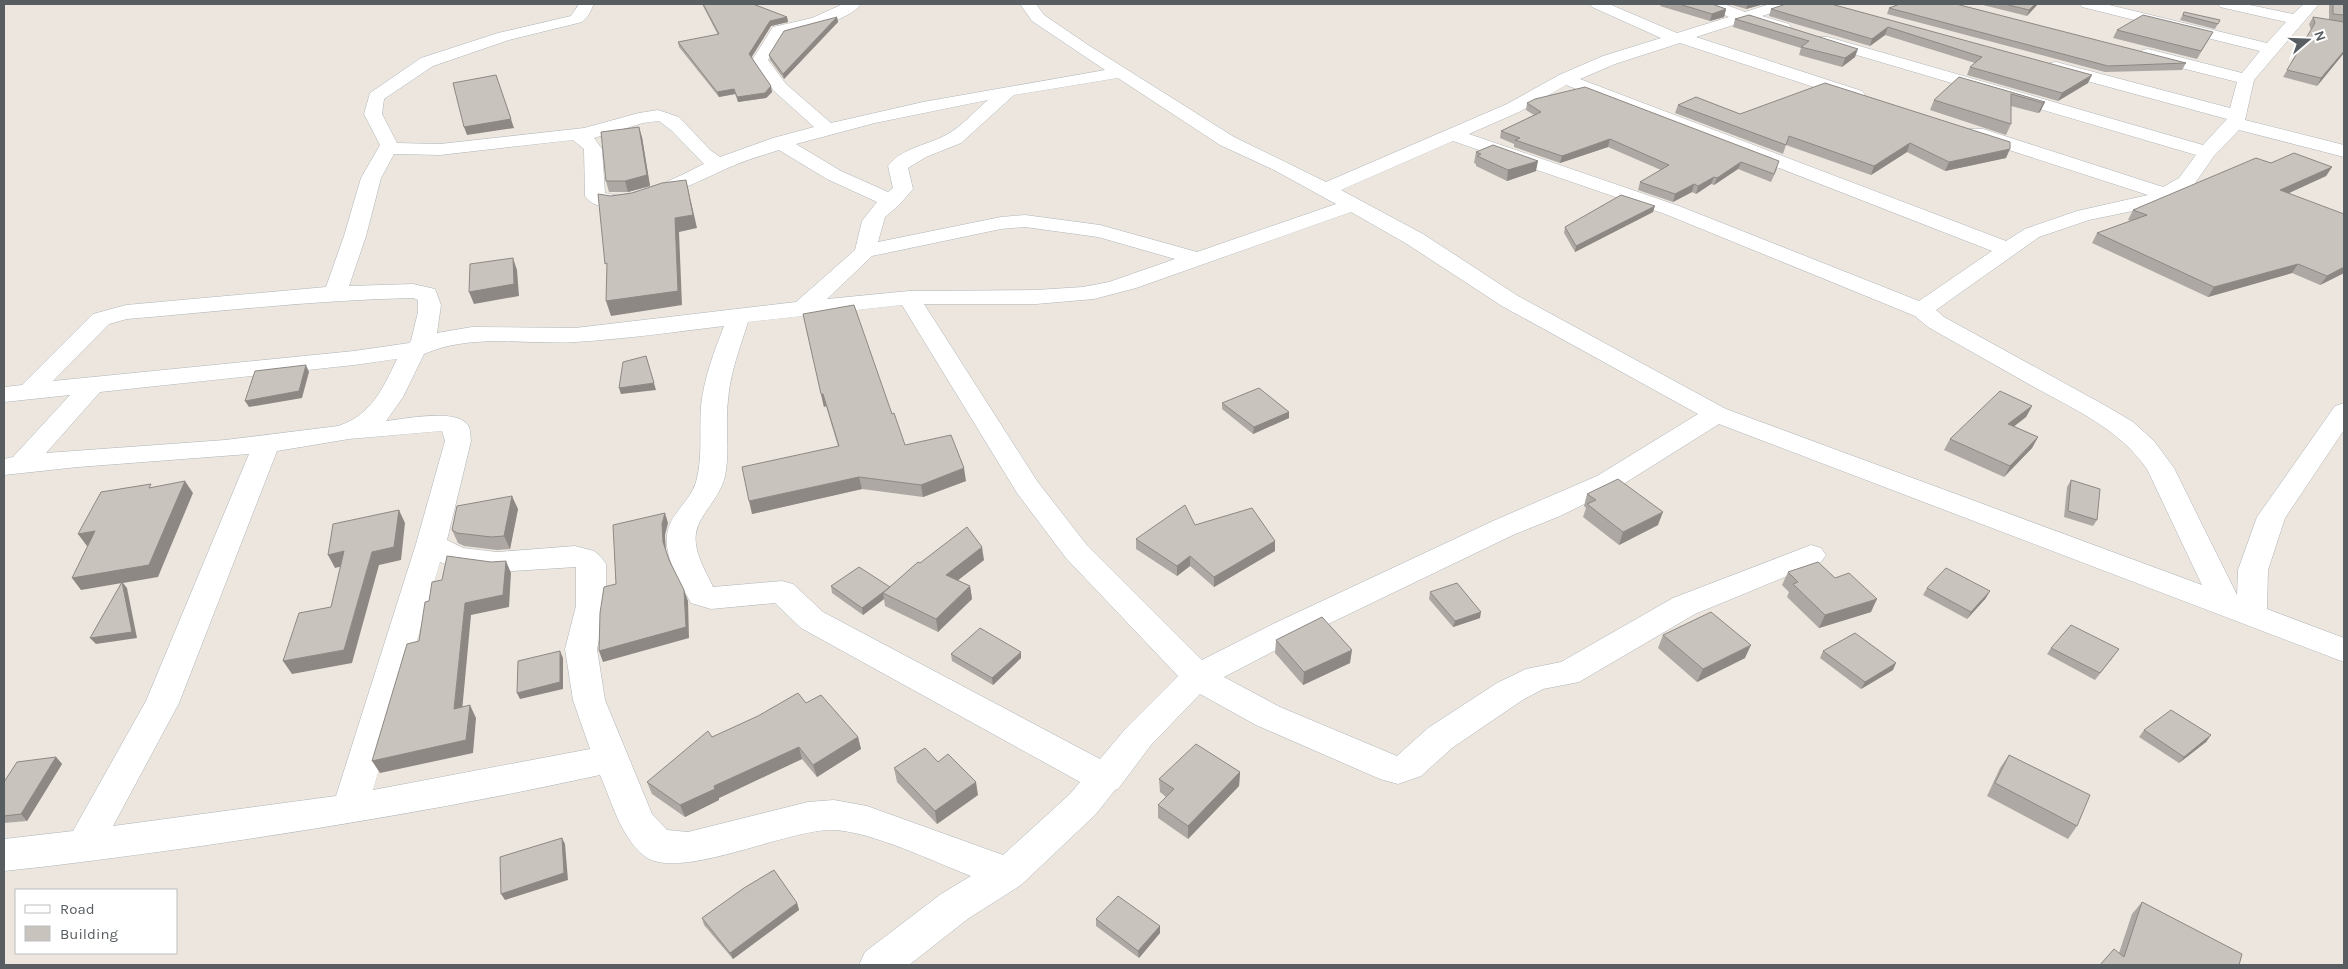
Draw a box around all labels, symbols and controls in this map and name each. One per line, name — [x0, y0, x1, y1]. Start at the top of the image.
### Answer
north arrow — [2283, 15, 2333, 65]
text: N — [2310, 28, 2329, 43]
legend — [15, 889, 178, 954]
text: Road — [60, 900, 95, 918]
text: Building — [60, 925, 118, 943]

